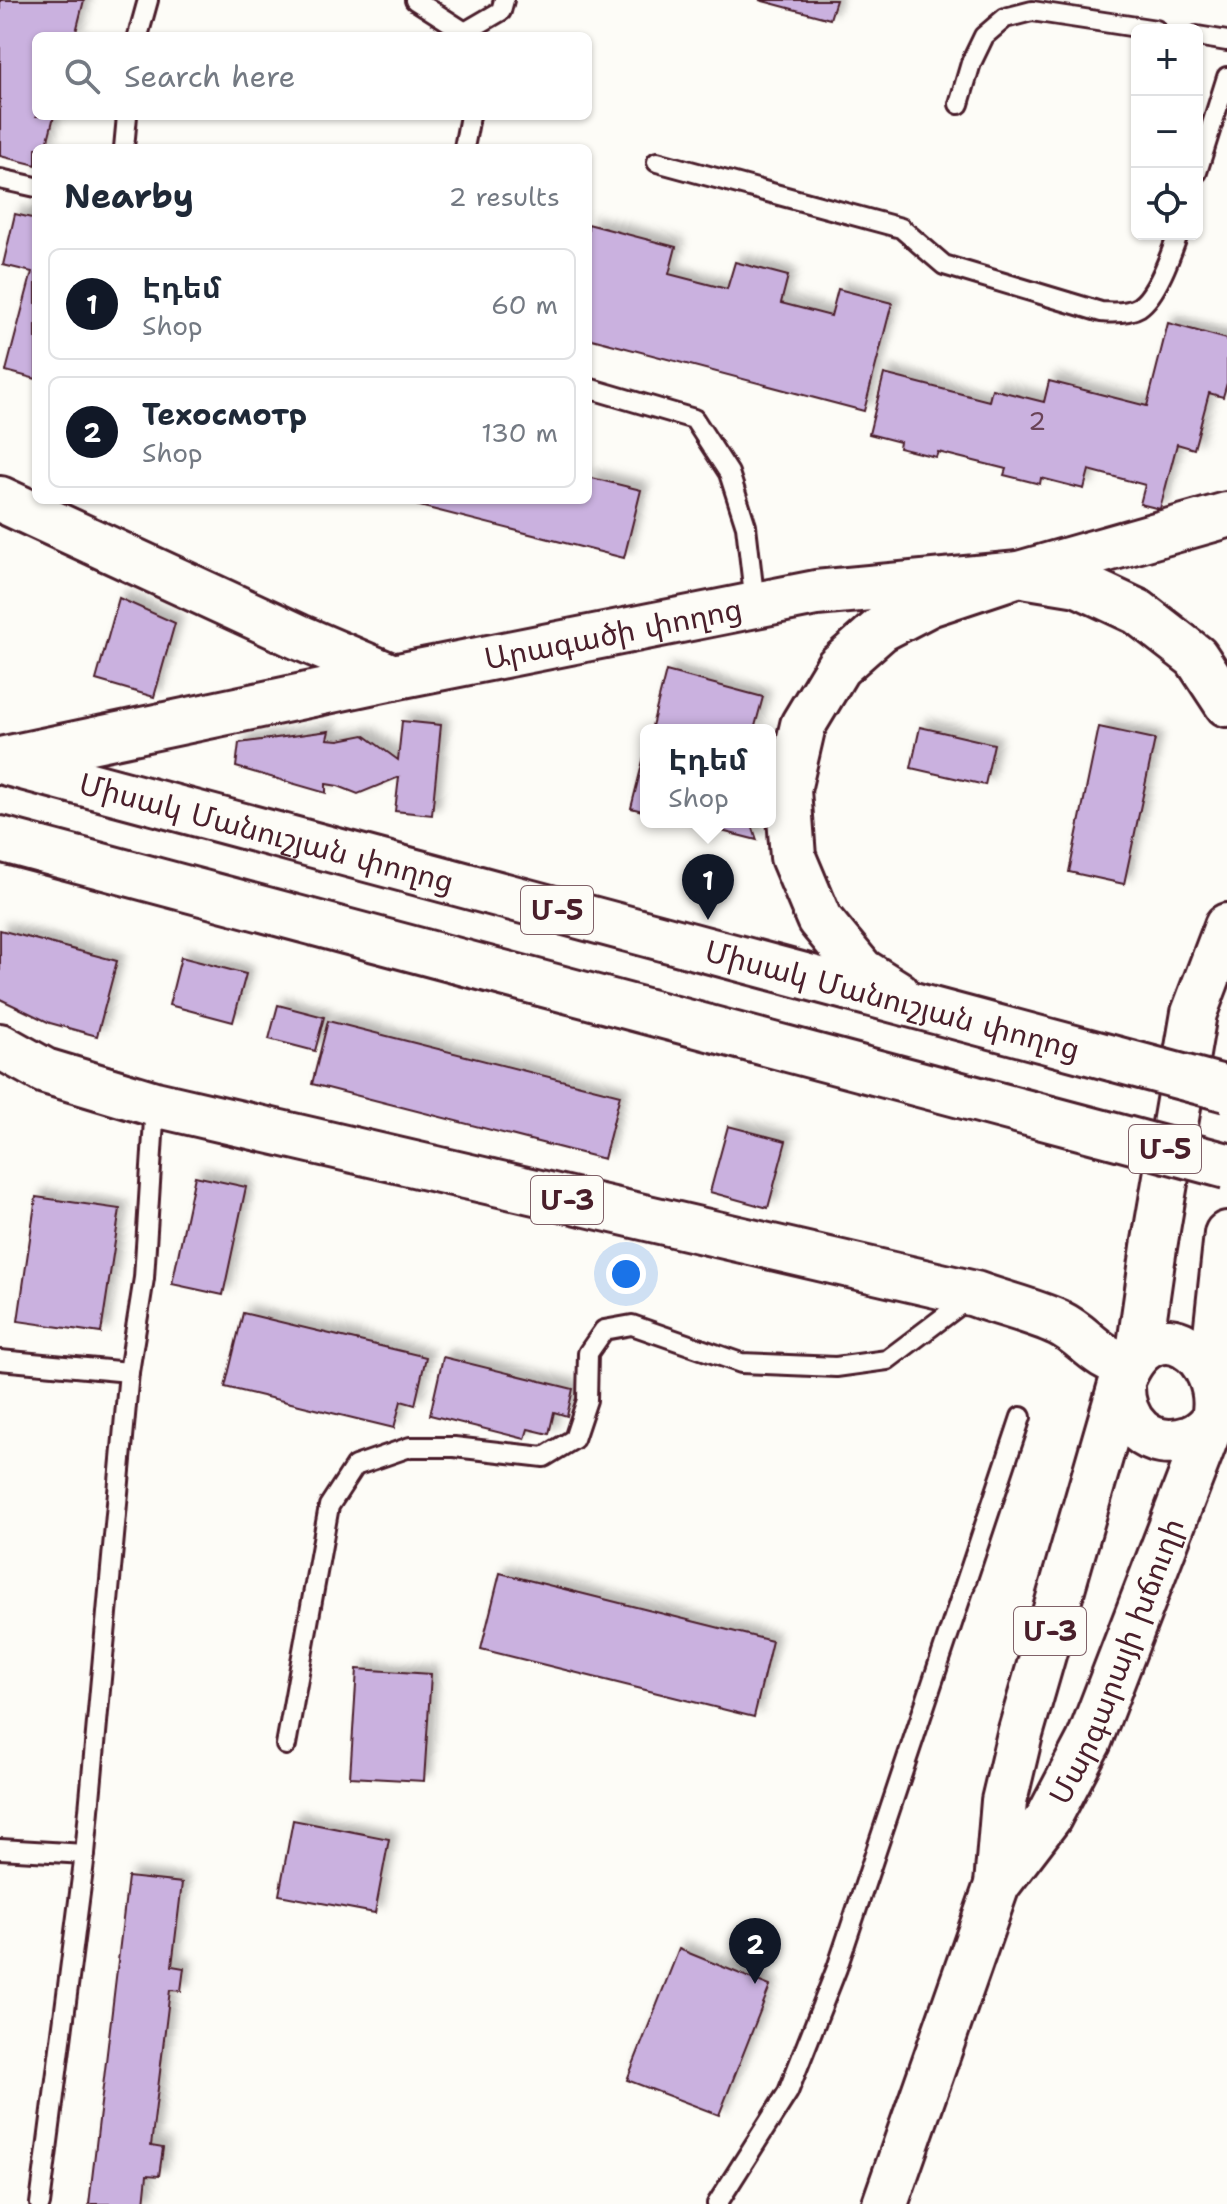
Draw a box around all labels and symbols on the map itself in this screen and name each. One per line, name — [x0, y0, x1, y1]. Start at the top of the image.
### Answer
house number: 2 — [1028, 403, 1046, 438]
street label: Արագածի փողոց — [481, 588, 746, 679]
street label: Միսակ Մանուշյան փողոց — [75, 763, 459, 902]
pin: 1 — [682, 854, 734, 920]
road number: Մ-5 — [521, 886, 593, 934]
street label: Միսակ Մանուշյան փողոց — [701, 930, 1085, 1069]
road number: Մ-5 — [1129, 1125, 1201, 1173]
road number: Մ-3 — [531, 1176, 603, 1224]
your location — [606, 1254, 646, 1294]
street label: Մարգարայի խճուղի — [1039, 1512, 1193, 1811]
road number: Մ-3 — [1014, 1607, 1086, 1655]
pin: 2 — [729, 1918, 781, 1984]

